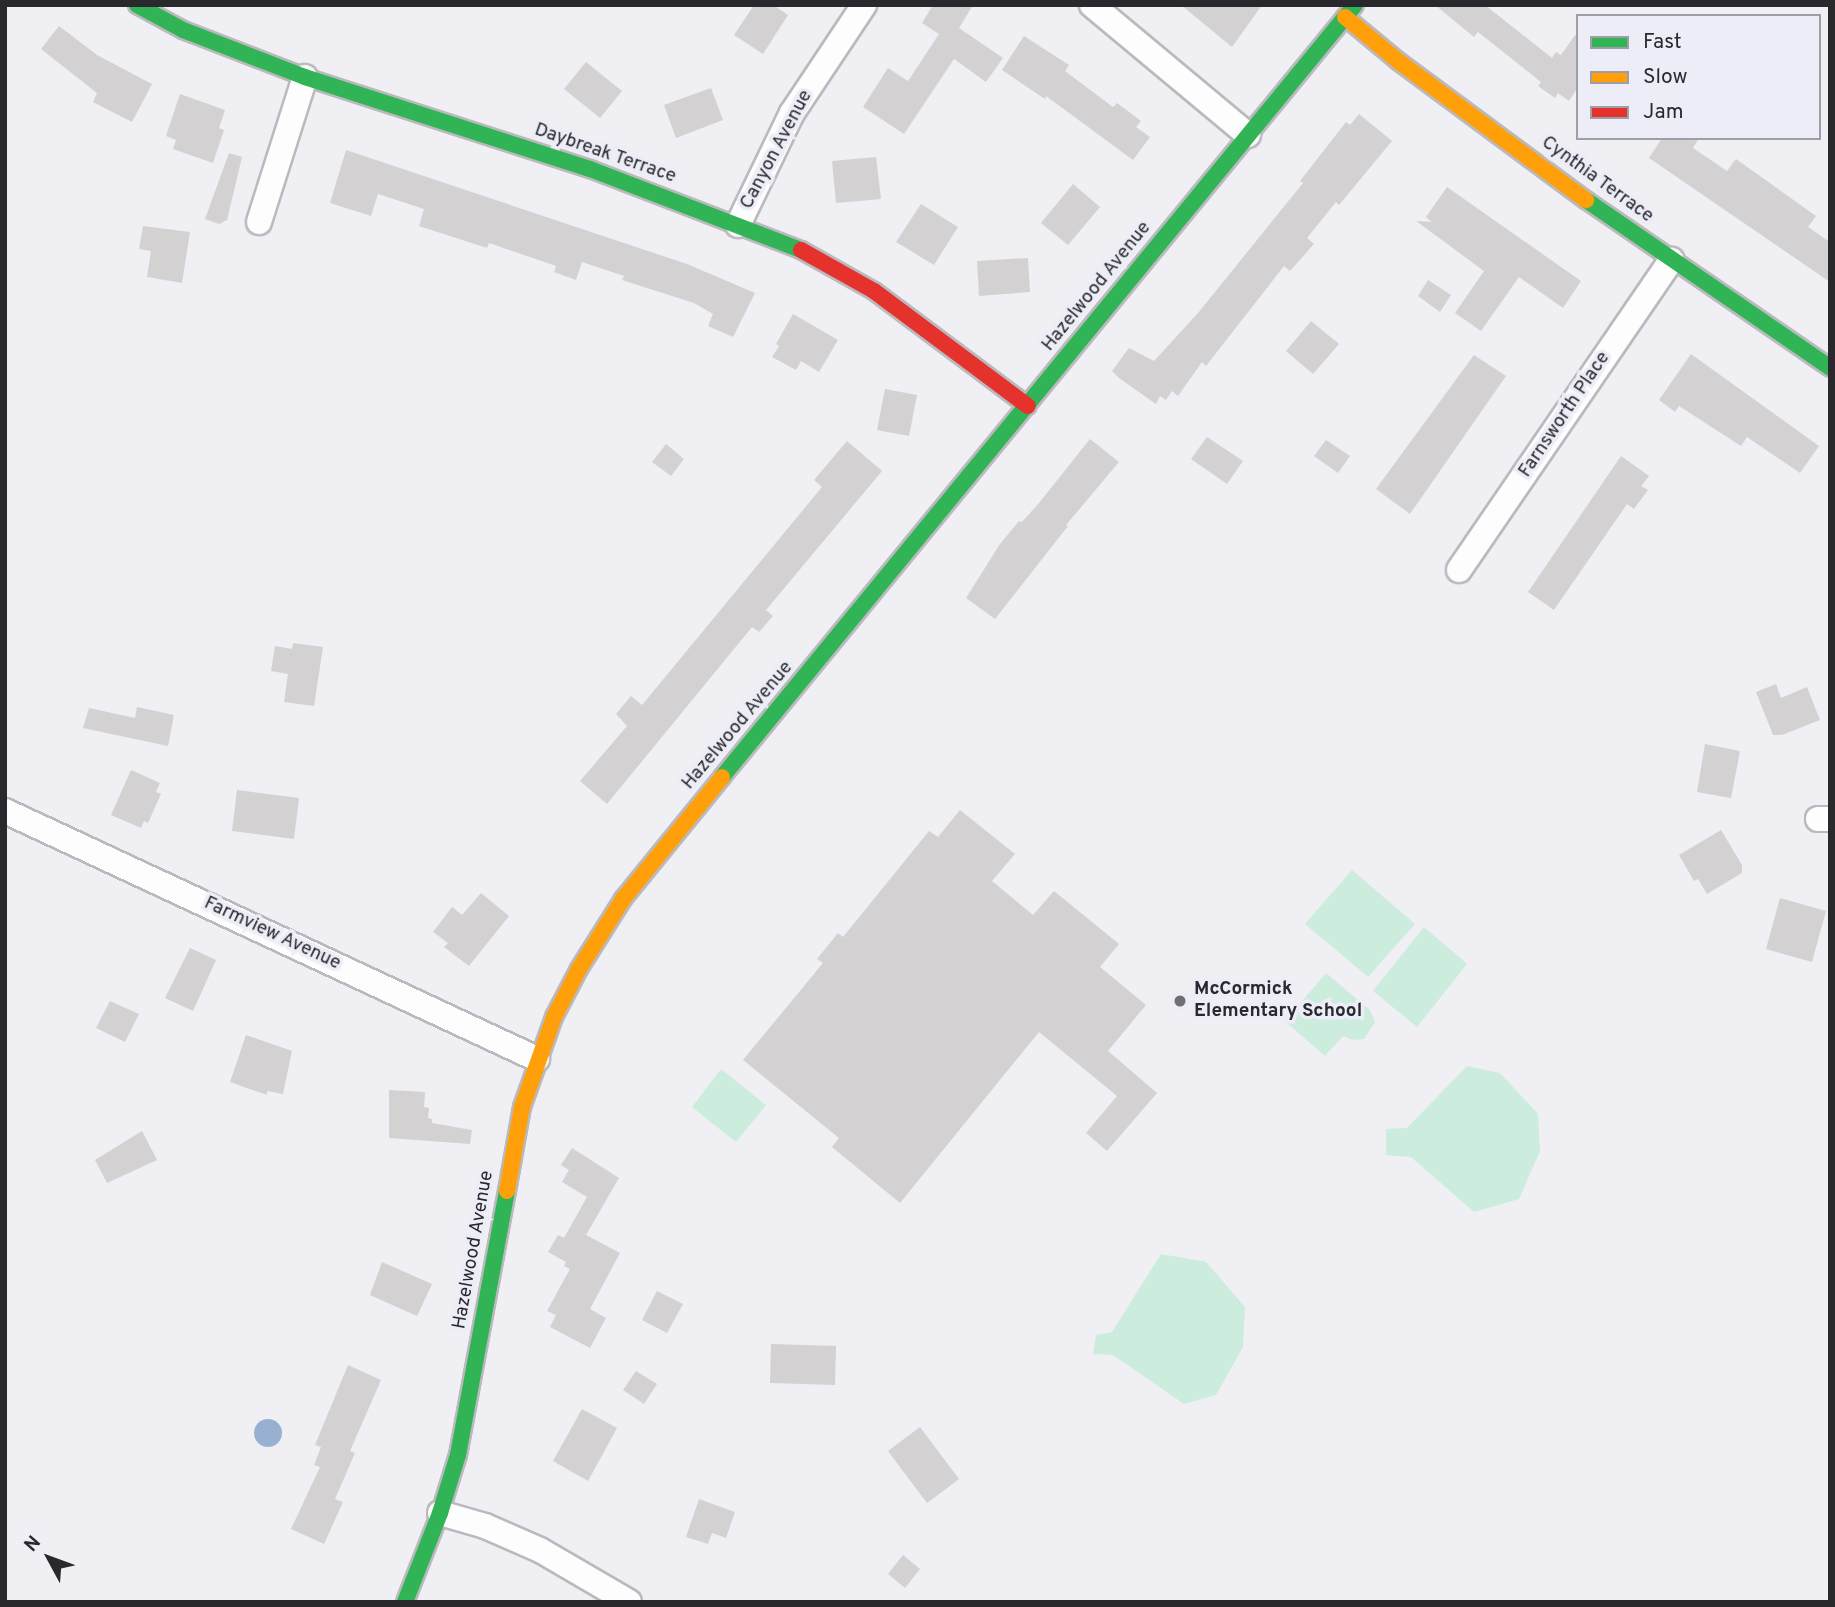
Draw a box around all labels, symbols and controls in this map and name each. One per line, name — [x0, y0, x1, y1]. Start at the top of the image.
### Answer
legend — [1576, 14, 1821, 140]
text: Fast — [1643, 29, 1682, 56]
text: Slow — [1643, 64, 1688, 91]
street label: Canyon Avenue — [736, 86, 818, 214]
text: Jam — [1643, 99, 1684, 126]
street label: Daybreak Terrace — [531, 119, 679, 189]
street label: Cynthia Terrace — [1536, 131, 1658, 229]
street label: Hazelwood Avenue — [1037, 217, 1157, 357]
street label: Farnsworth Place — [1515, 348, 1615, 482]
street label: Hazelwood Avenue — [677, 657, 799, 795]
street label: Farmview Avenue — [200, 892, 344, 976]
place label: McCormick Elementary School — [1194, 979, 1362, 1023]
marker: McCormick Elementary School — [1172, 993, 1188, 1009]
street label: Hazelwood Avenue — [449, 1169, 499, 1331]
north arrow — [14, 1523, 84, 1593]
text: N — [20, 1531, 47, 1557]

